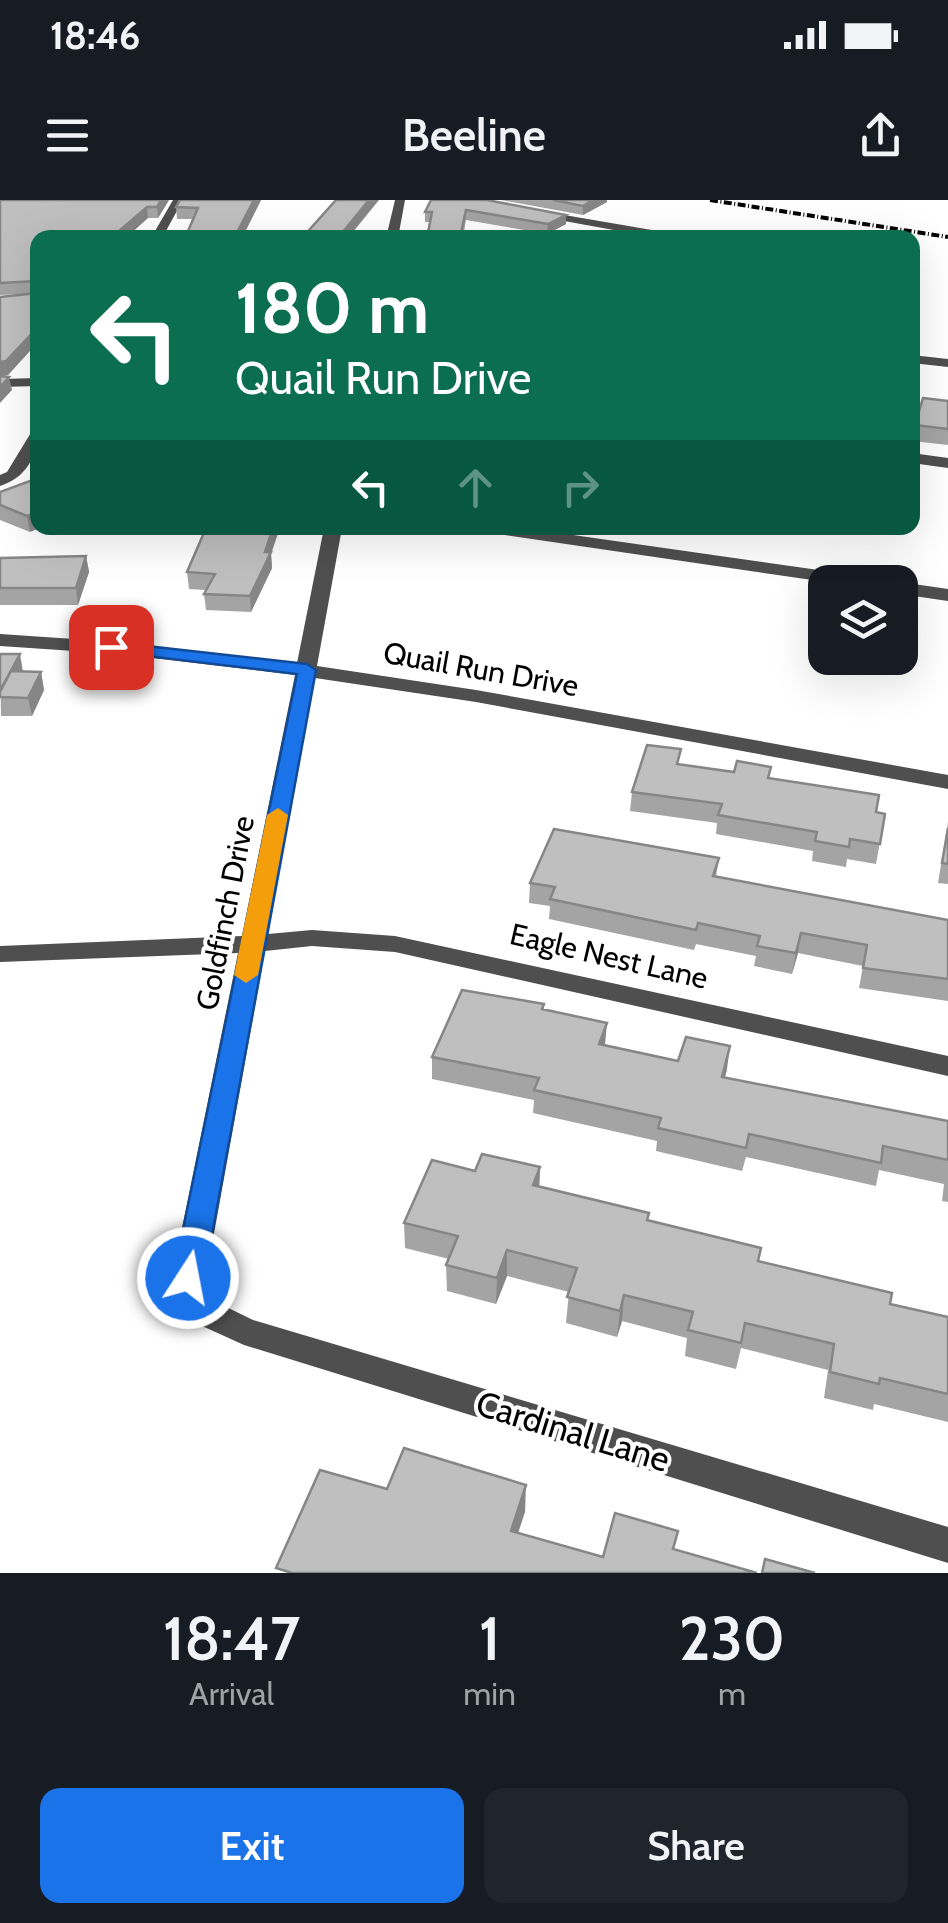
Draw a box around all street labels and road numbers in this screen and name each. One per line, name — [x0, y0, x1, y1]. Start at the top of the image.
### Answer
street label: Quail Run Drive — [381, 634, 581, 704]
street label: Goldfinch Drive — [188, 813, 262, 1013]
street label: Eagle Nest Lane — [506, 915, 712, 997]
street label: Cardinal Lane — [471, 1381, 675, 1481]

